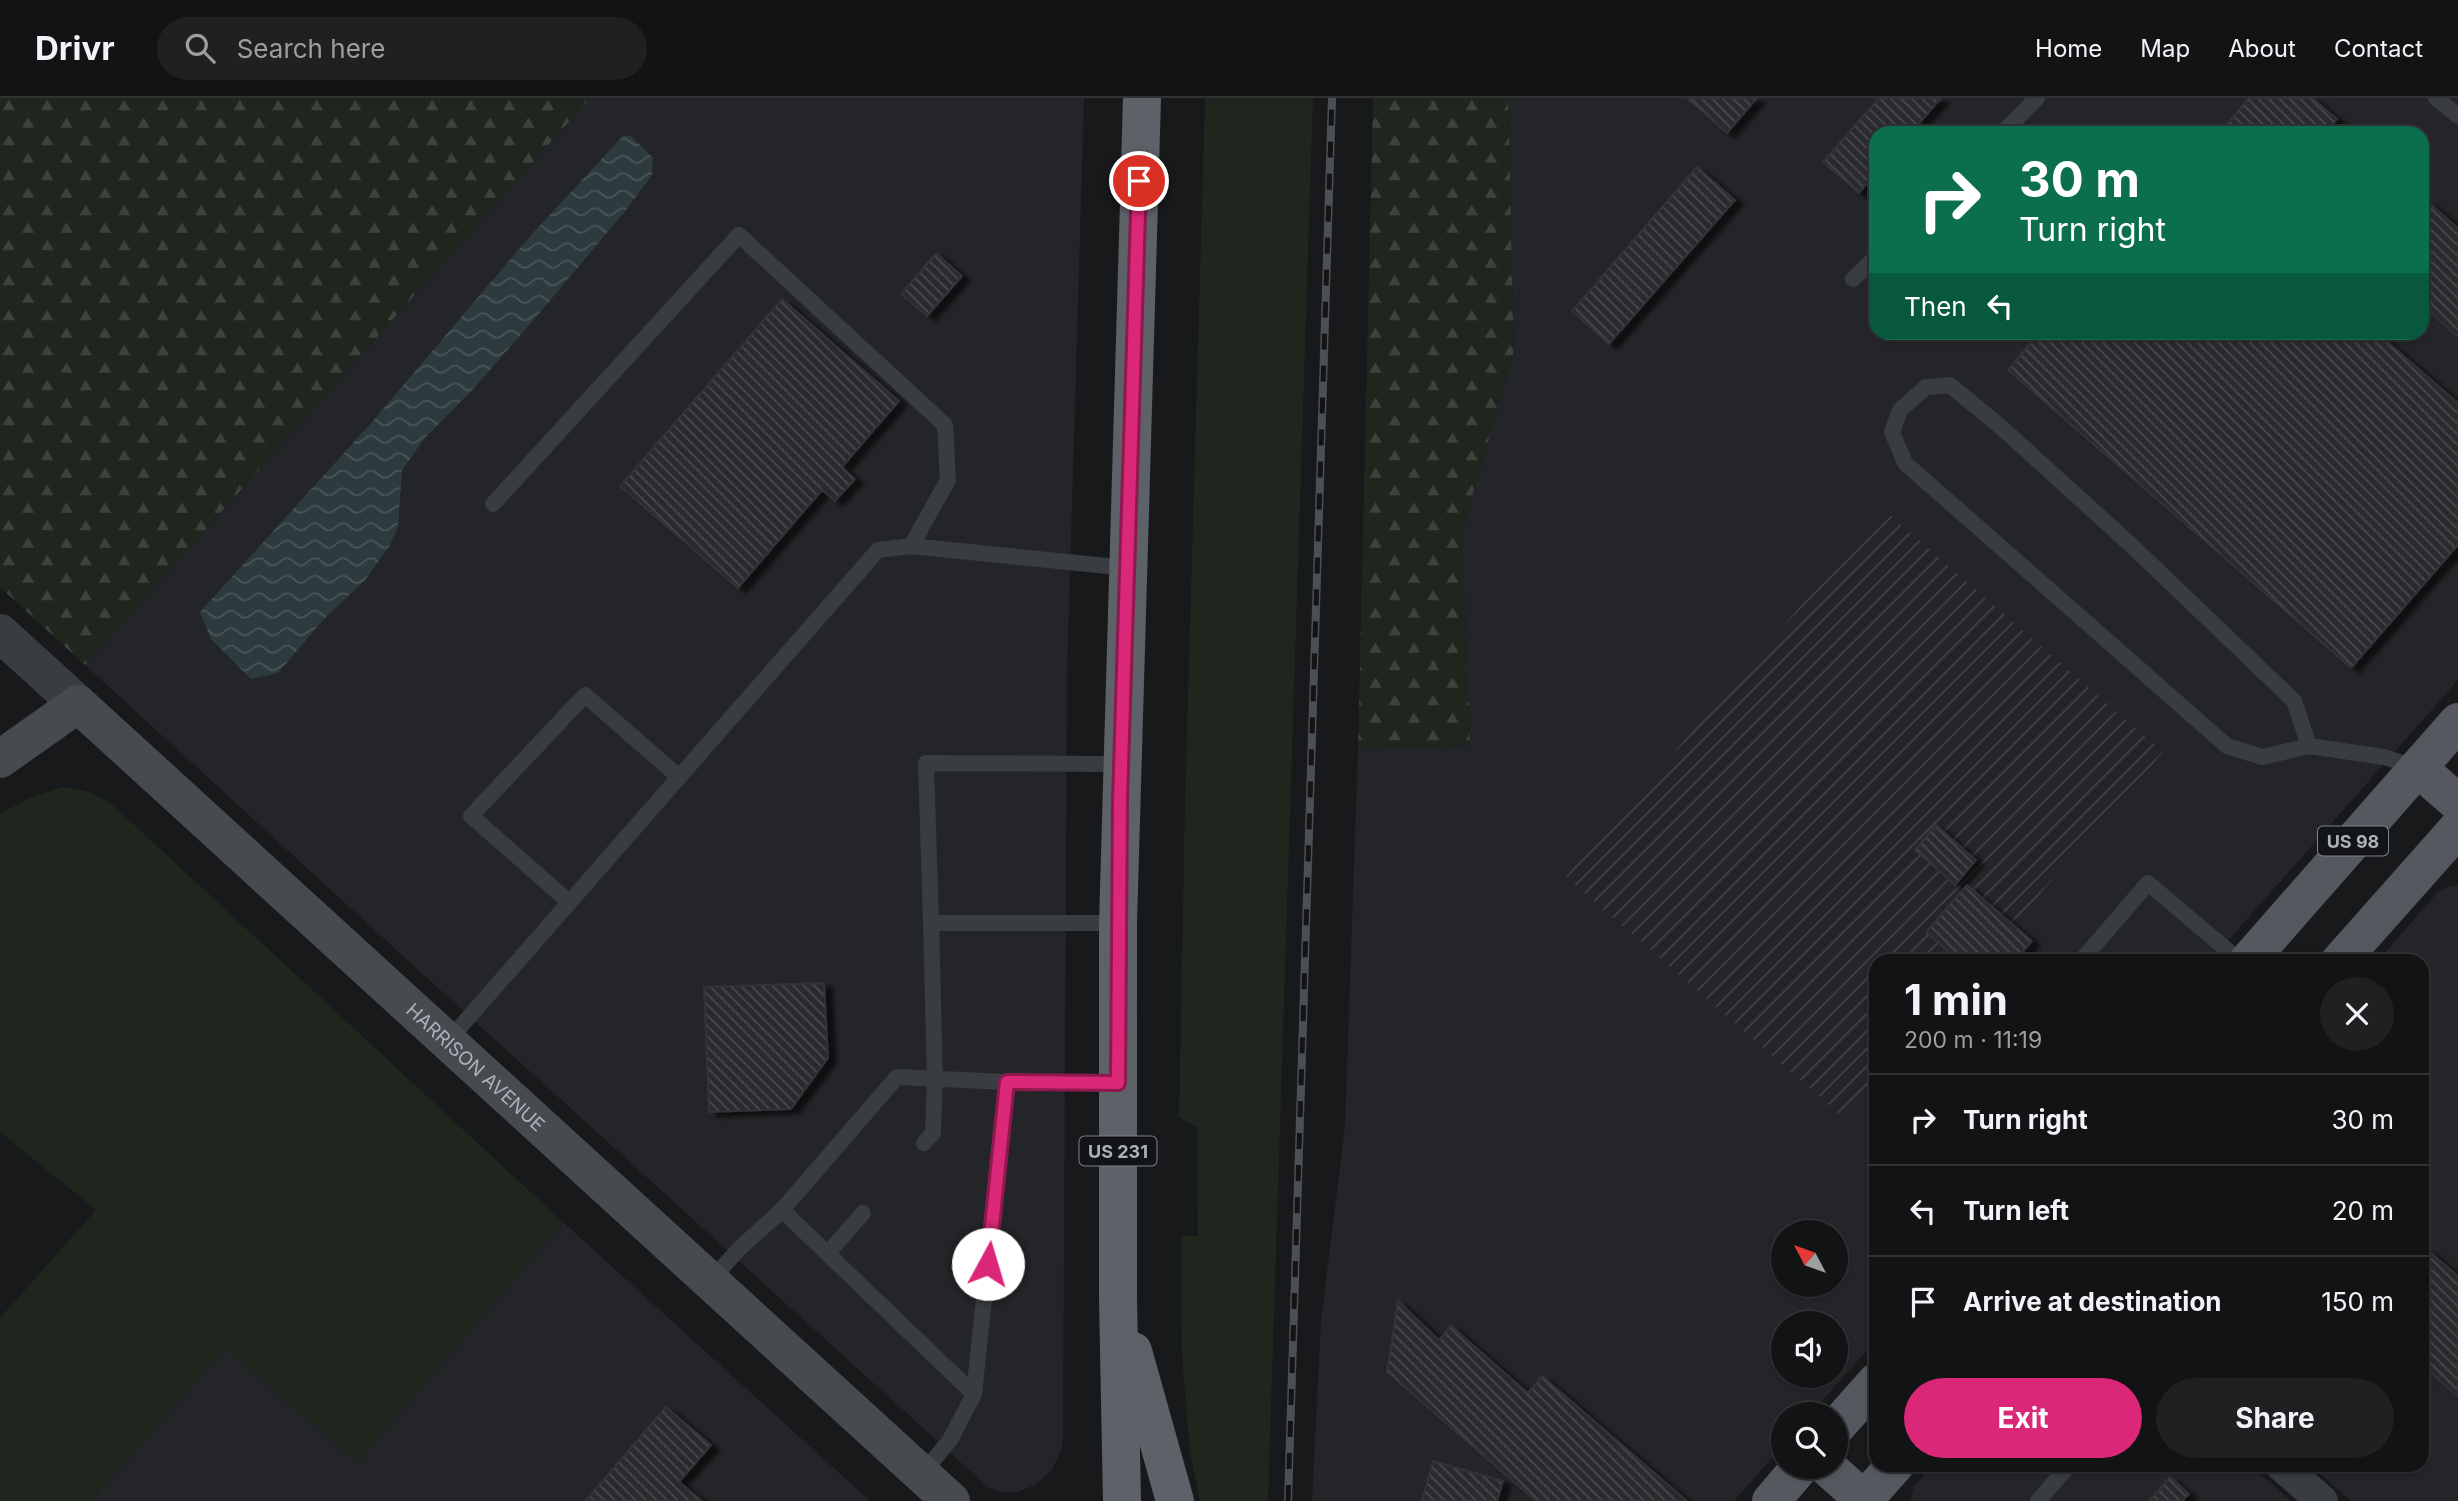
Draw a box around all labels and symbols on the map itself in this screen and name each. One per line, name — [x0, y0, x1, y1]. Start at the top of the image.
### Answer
pin — [1109, 151, 1169, 211]
road number: US 98 — [2318, 826, 2388, 856]
street label: HARRISON AVENUE — [402, 998, 550, 1136]
road number: US 231 — [1080, 1136, 1156, 1166]
north arrow — [1771, 1220, 1848, 1297]
position arrow — [951, 1227, 1025, 1301]

